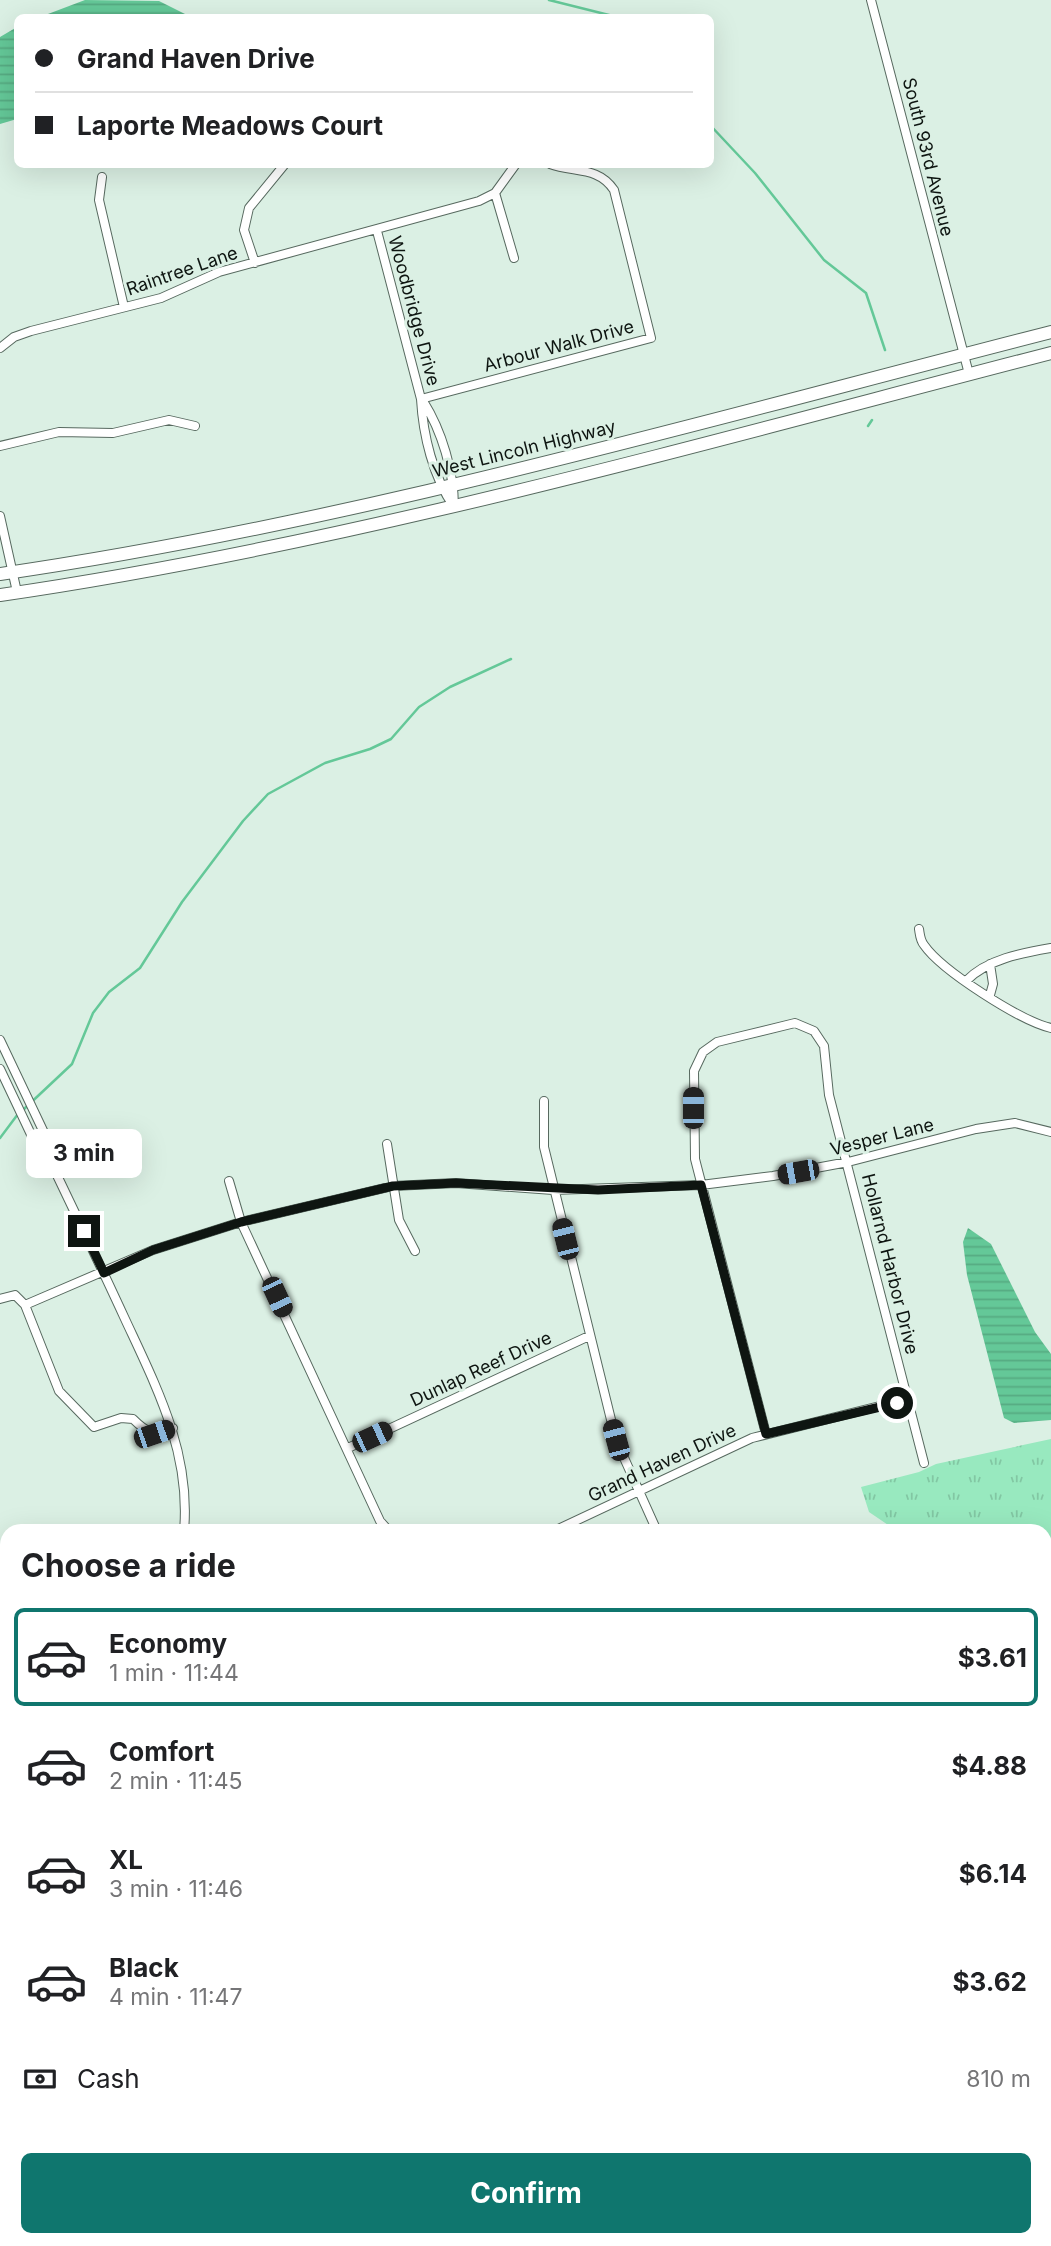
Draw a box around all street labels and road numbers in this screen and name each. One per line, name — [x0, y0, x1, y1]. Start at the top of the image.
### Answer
street label: South 93rd Avenue — [899, 75, 958, 238]
street label: Woodbridge Drive — [384, 234, 445, 388]
street label: Raintree Lane — [123, 242, 240, 299]
street label: Arbour Walk Drive — [481, 315, 636, 376]
street label: West Lincoln Highway — [430, 416, 618, 481]
street label: Vesper Lane — [828, 1113, 936, 1160]
street label: Hollarnd Harbor Drive — [858, 1171, 923, 1356]
street label: Dunlap Reef Drive — [407, 1327, 555, 1411]
street label: Grand Haven Drive — [584, 1419, 739, 1506]

